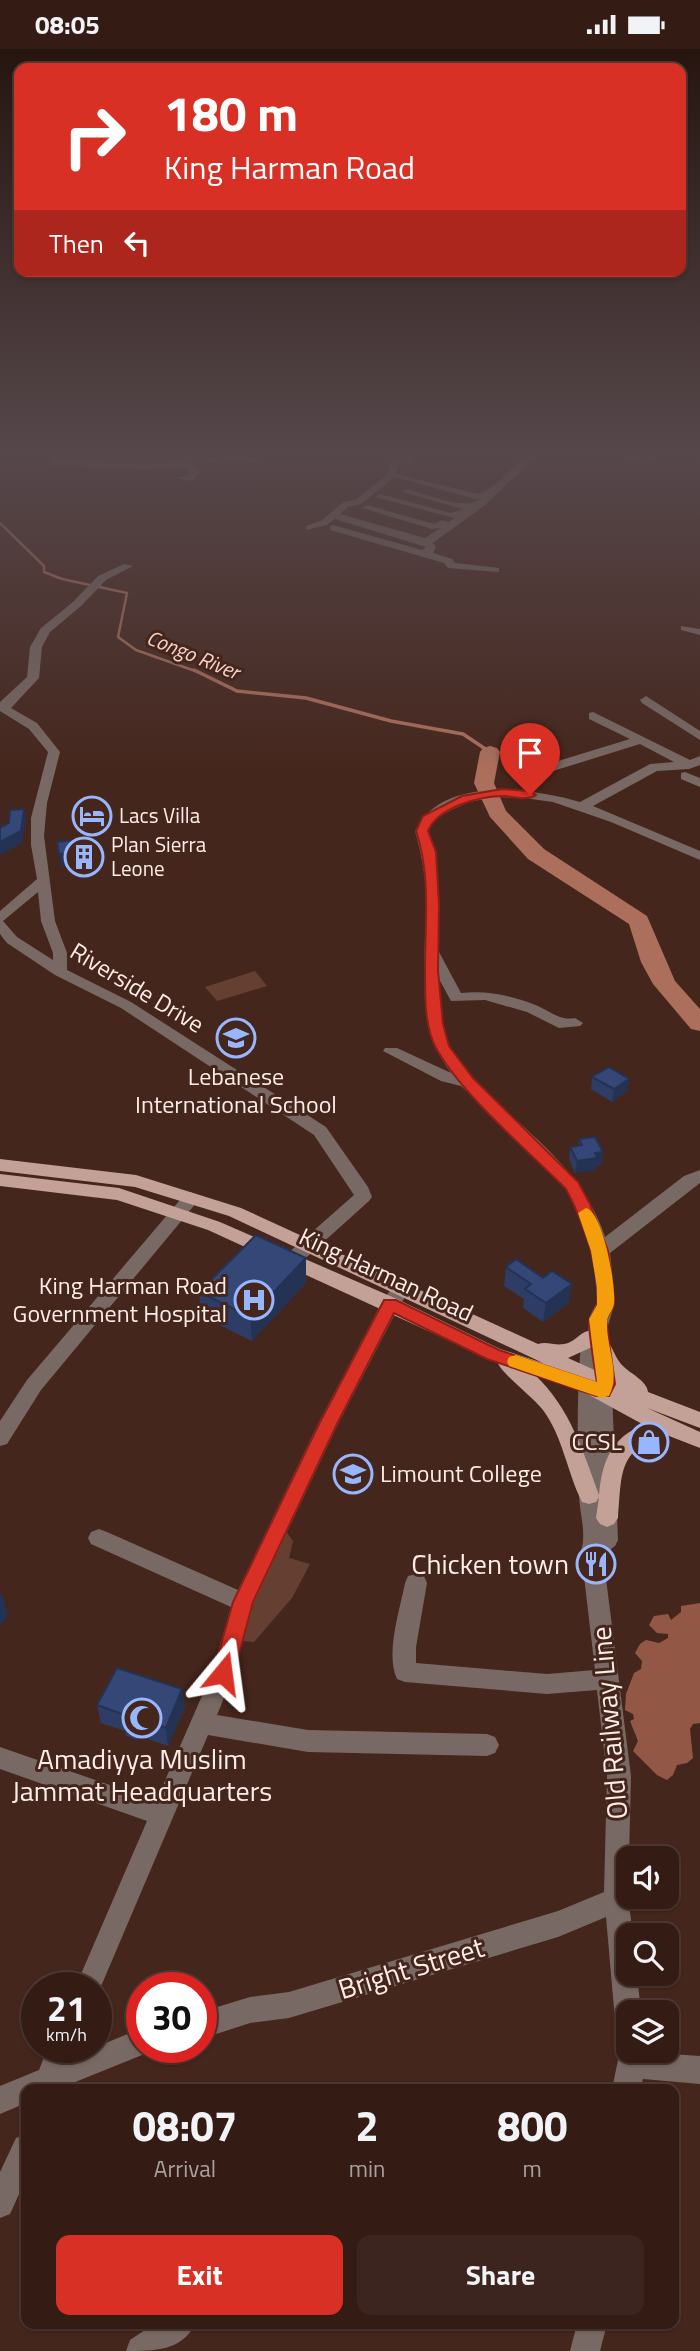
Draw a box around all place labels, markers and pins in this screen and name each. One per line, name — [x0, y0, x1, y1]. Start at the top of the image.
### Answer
pin — [500, 723, 560, 795]
hotel icon: Lacs Villa — [71, 795, 113, 837]
place label: Lacs Villa — [119, 799, 201, 831]
place label: Plan Sierra Leone — [111, 828, 207, 884]
building icon: Plan Sierra Leone — [63, 836, 105, 878]
school or university icon: Lebanese International School — [215, 1017, 257, 1059]
place label: Lebanese International School — [135, 1058, 337, 1122]
place label: King Harman Road Government Hospital — [13, 1267, 227, 1331]
hospital icon: King Harman Road Government Hospital — [233, 1279, 275, 1321]
shop icon: CCSL — [628, 1421, 670, 1463]
place label: CCSL — [572, 1423, 622, 1459]
school or university icon: Limount College — [332, 1453, 374, 1495]
place label: Limount College — [380, 1455, 542, 1491]
place label: Chicken town — [411, 1542, 569, 1585]
restaurant icon: Chicken town — [575, 1543, 617, 1585]
mosque icon: Amadiyya Muslim Jammat Headquarters — [121, 1697, 163, 1739]
place label: Amadiyya Muslim Jammat Headquarters — [12, 1737, 272, 1812]

